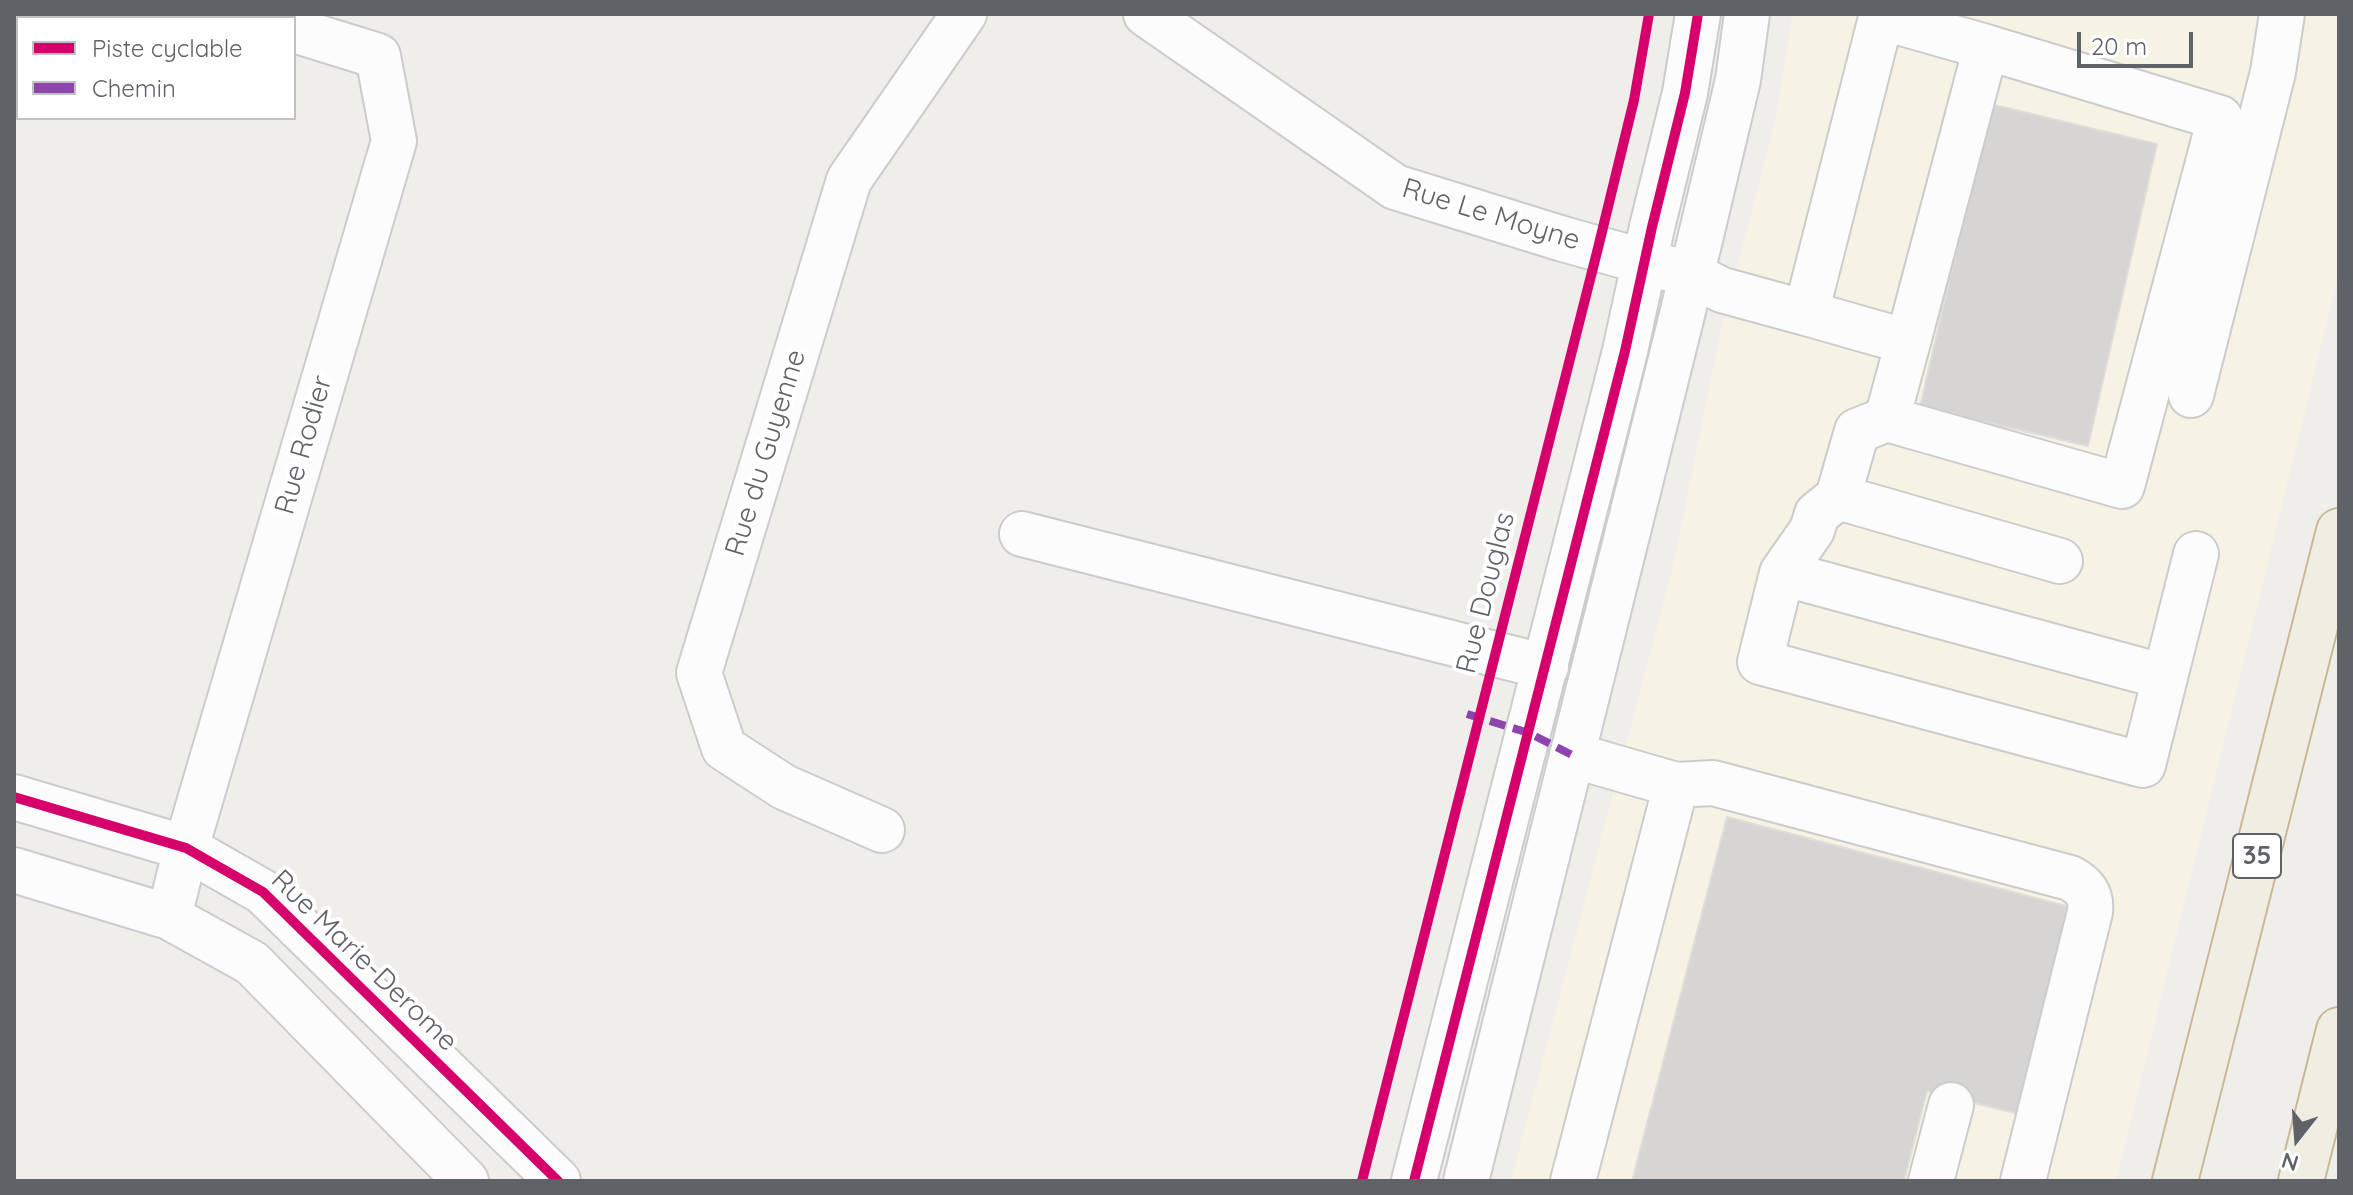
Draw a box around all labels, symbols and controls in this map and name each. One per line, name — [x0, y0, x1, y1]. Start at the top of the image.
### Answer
legend — [16, 16, 296, 120]
scale bar — [2081, 16, 2197, 66]
text: 20 m — [2091, 31, 2147, 61]
text: Piste cyclable — [92, 33, 243, 63]
text: Chemin — [92, 73, 176, 103]
street label: Rue Le Moyne — [1398, 172, 1584, 258]
street label: Rue du Guyenne — [719, 346, 813, 560]
street label: Rue Rodier — [268, 372, 340, 518]
street label: Rue Douglas — [1450, 509, 1522, 677]
road number: 35 — [2233, 834, 2281, 878]
street label: Rue Marie-Derome — [264, 863, 464, 1059]
north arrow — [2257, 1099, 2337, 1179]
text: N — [2278, 1146, 2302, 1178]

